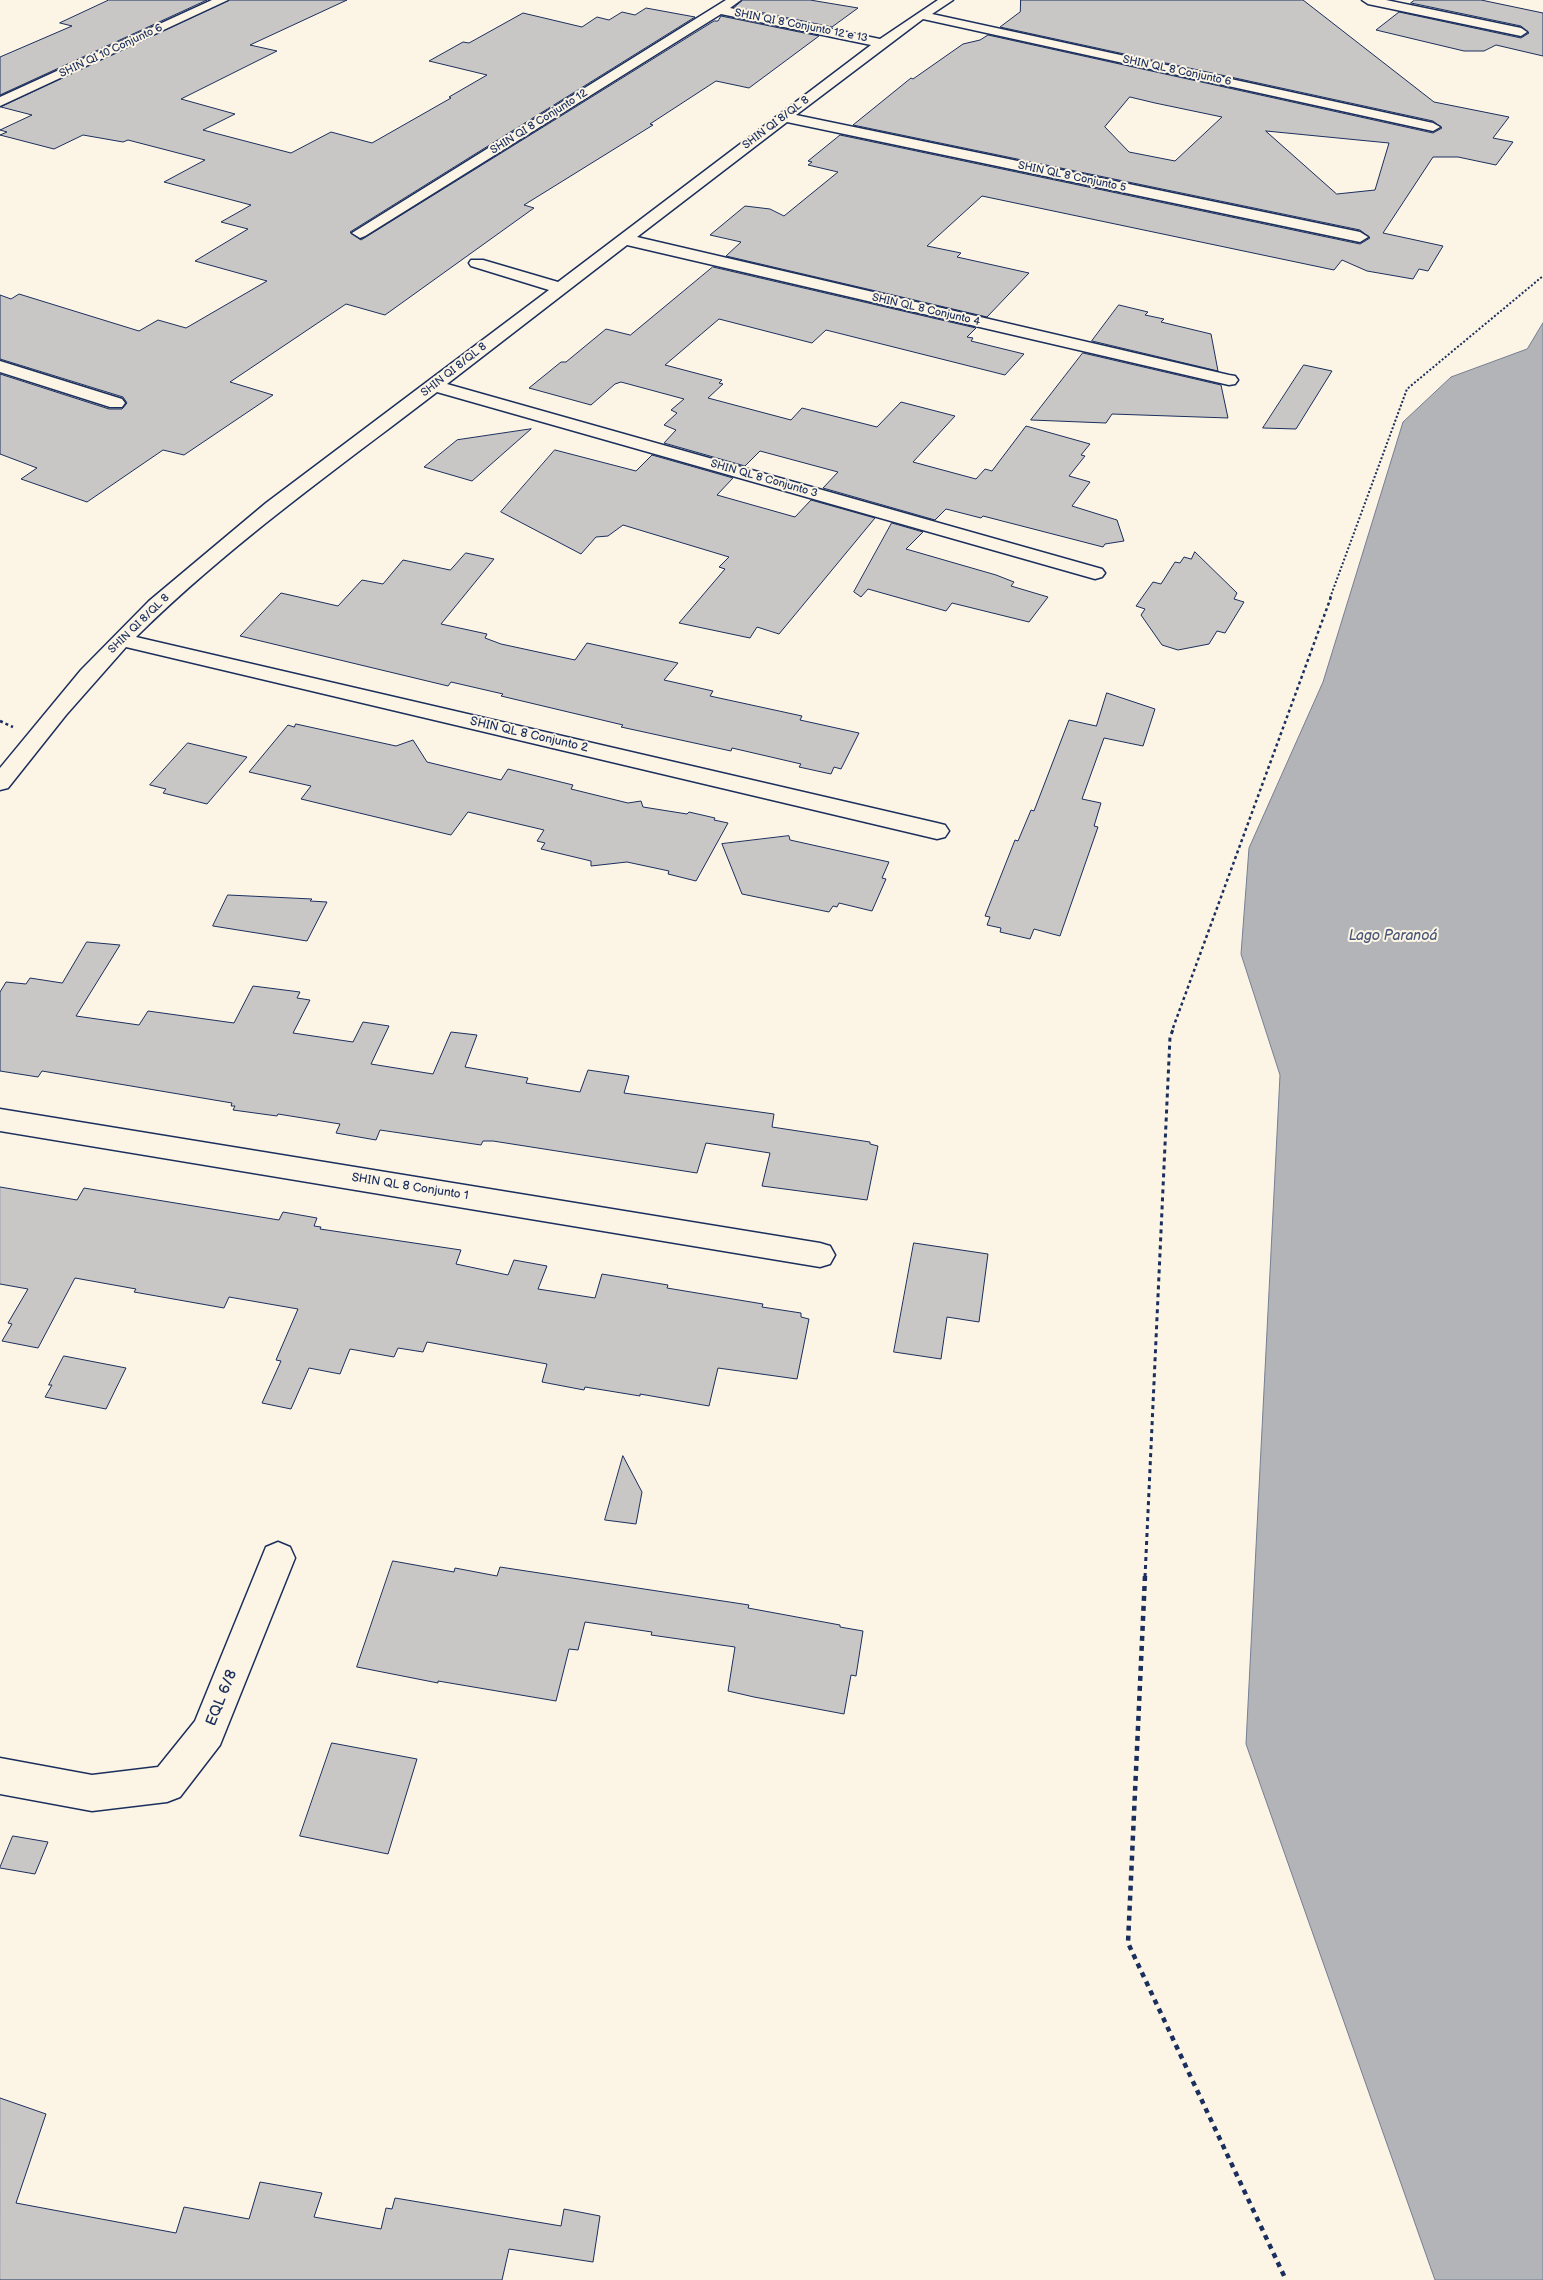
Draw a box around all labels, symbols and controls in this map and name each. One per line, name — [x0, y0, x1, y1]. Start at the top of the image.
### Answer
street label: SHIN QI 8 Conjunto 12 e 13 — [733, 7, 869, 45]
street label: SHIN QI 10 Conjunto 6 — [57, 21, 165, 81]
street label: SHIN QL 8 Conjunto 6 — [1121, 53, 1233, 89]
street label: SHIN QI 8 Conjunto 12 — [488, 87, 590, 157]
street label: SHIN QI 8/QL 8 — [740, 94, 812, 152]
street label: SHIN QL 8 Conjunto 5 — [1017, 159, 1127, 195]
street label: SHIN QL 8 Conjunto 4 — [871, 291, 981, 329]
street label: SHIN QI 8/QL 8 — [418, 340, 490, 400]
street label: SHIN QL 8 Conjunto 3 — [709, 457, 819, 501]
street label: SHIN QI 8/QL 8 — [106, 592, 172, 656]
street label: SHIN QL 8 Conjunto 2 — [469, 714, 589, 756]
water label: Lago Paranoá — [1349, 928, 1437, 944]
street label: SHIN QL 8 Conjunto 1 — [351, 1171, 469, 1203]
street label: EQL 6/8 — [203, 1667, 241, 1729]

